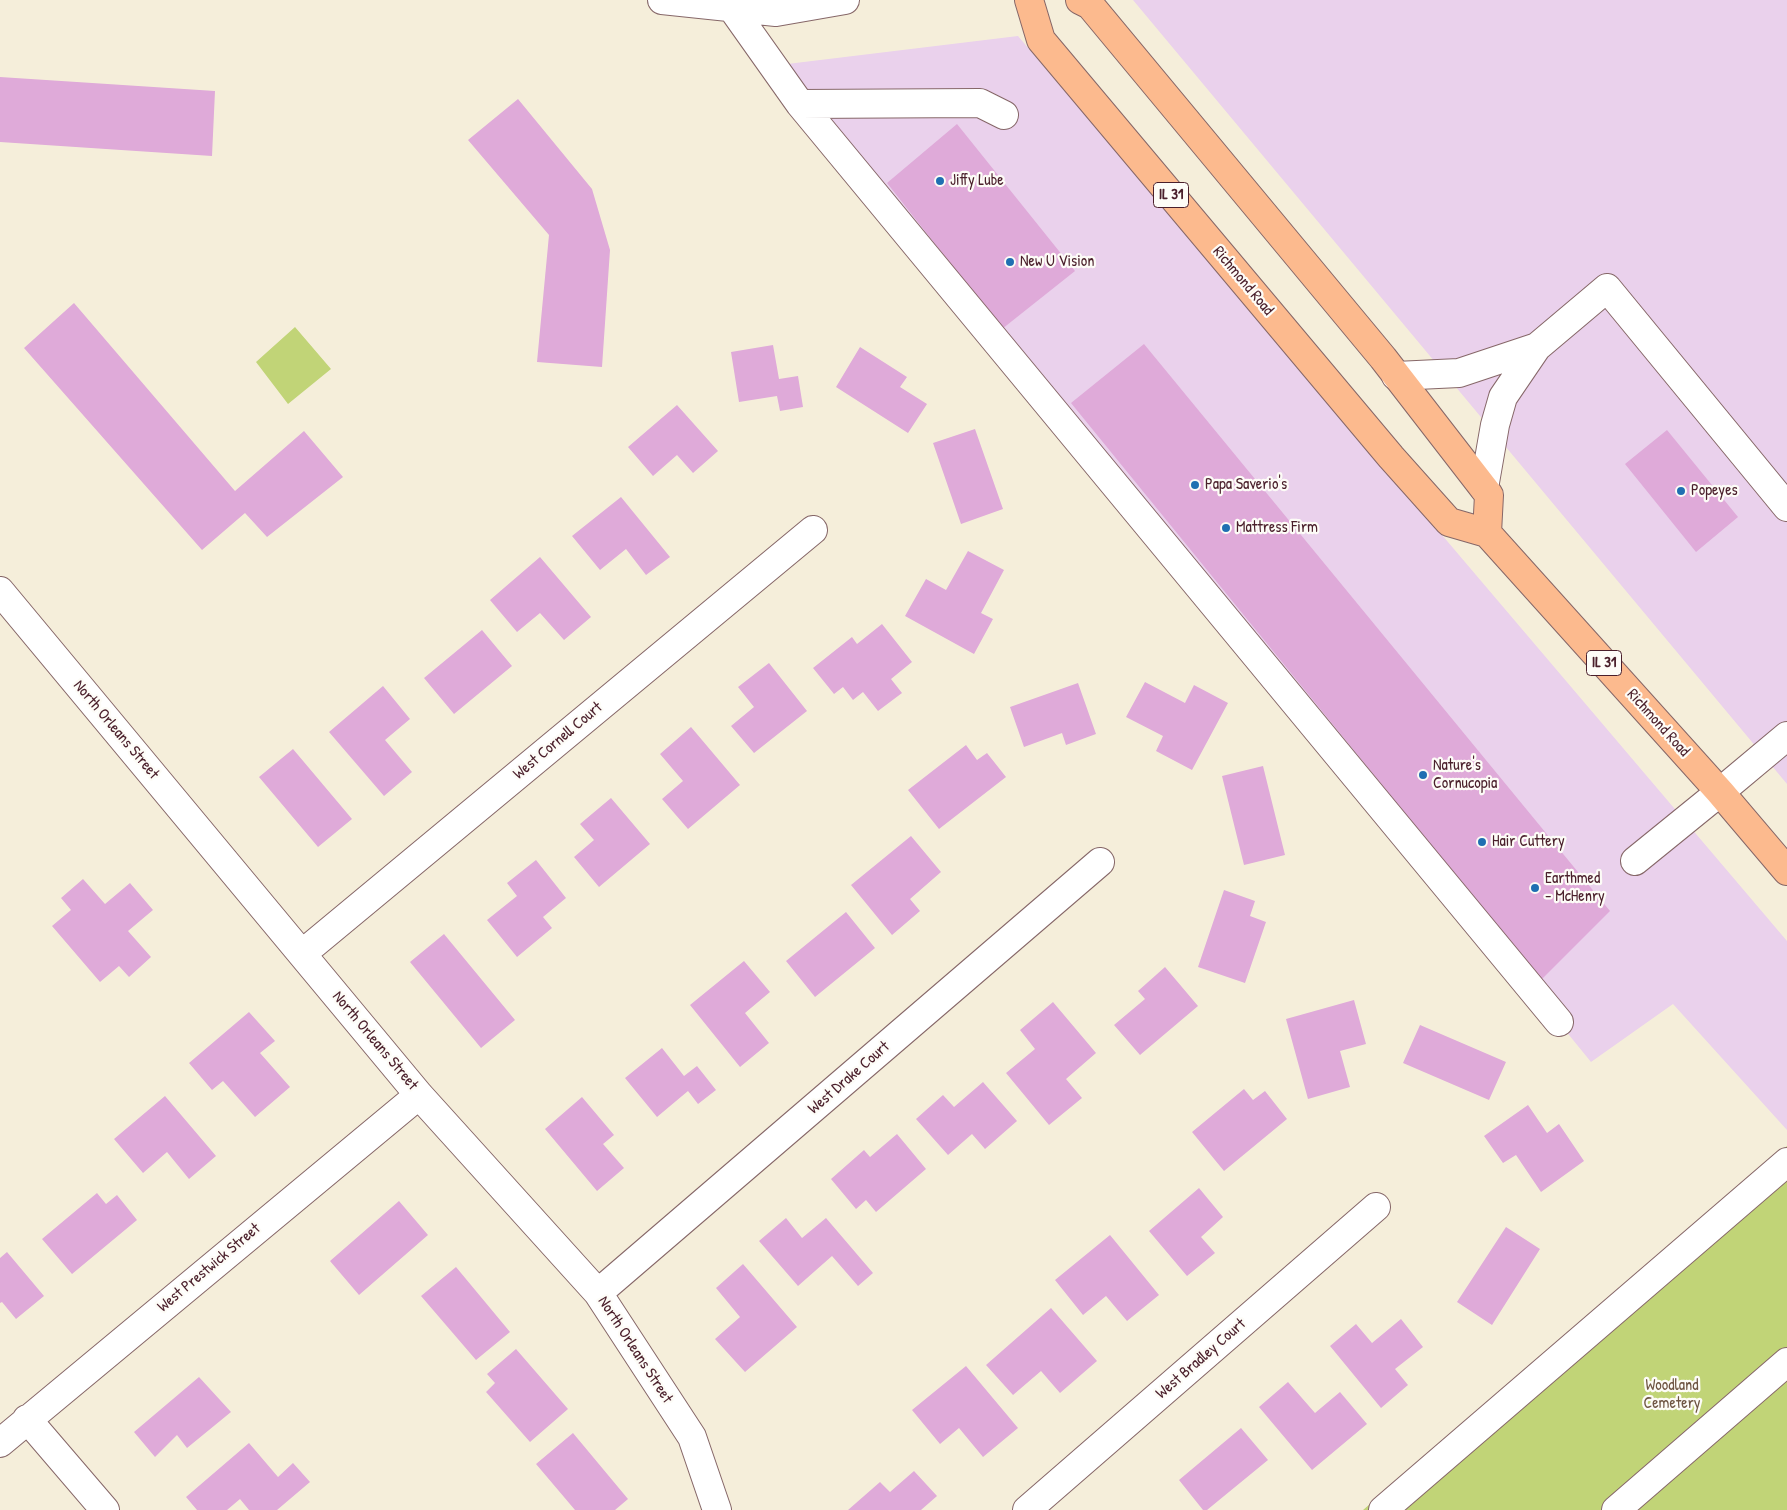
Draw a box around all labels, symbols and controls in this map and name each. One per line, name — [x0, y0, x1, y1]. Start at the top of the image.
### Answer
place label: Jiffy Lube — [950, 171, 1004, 191]
marker: Jiffy Lube — [934, 175, 946, 187]
road number: IL 31 — [1154, 182, 1188, 208]
street label: Richmond Road — [1208, 242, 1278, 320]
place label: New U Vision — [1020, 252, 1094, 272]
marker: New U Vision — [1004, 256, 1016, 268]
place label: Papa Saverio's — [1205, 475, 1287, 495]
marker: Papa Saverio's — [1189, 479, 1201, 491]
place label: Popeyes — [1691, 481, 1738, 501]
marker: Popeyes — [1675, 485, 1687, 497]
place label: Mattress Firm — [1236, 518, 1318, 538]
marker: Mattress Firm — [1220, 522, 1232, 534]
road number: IL 31 — [1586, 650, 1622, 676]
street label: North Orleans Street — [69, 677, 163, 783]
street label: Richmond Road — [1623, 685, 1693, 761]
street label: West Cornell Court — [510, 698, 606, 784]
place label: Nature's Cornucopia — [1433, 756, 1497, 794]
marker: Nature's Cornucopia — [1417, 769, 1429, 781]
place label: Hair Cuttery — [1492, 832, 1565, 852]
marker: Hair Cuttery — [1476, 836, 1488, 848]
place label: Earthmed - McHenry — [1545, 869, 1605, 907]
marker: Earthmed - McHenry — [1529, 882, 1541, 894]
street label: North Orleans Street — [328, 988, 422, 1094]
street label: West Drake Court — [804, 1037, 894, 1119]
street label: West Prestwick Street — [154, 1219, 264, 1317]
street label: North Orleans Street — [593, 1293, 677, 1407]
street label: West Bradley Court — [1152, 1315, 1250, 1403]
park label: Woodland Cemetery — [1643, 1376, 1701, 1414]

